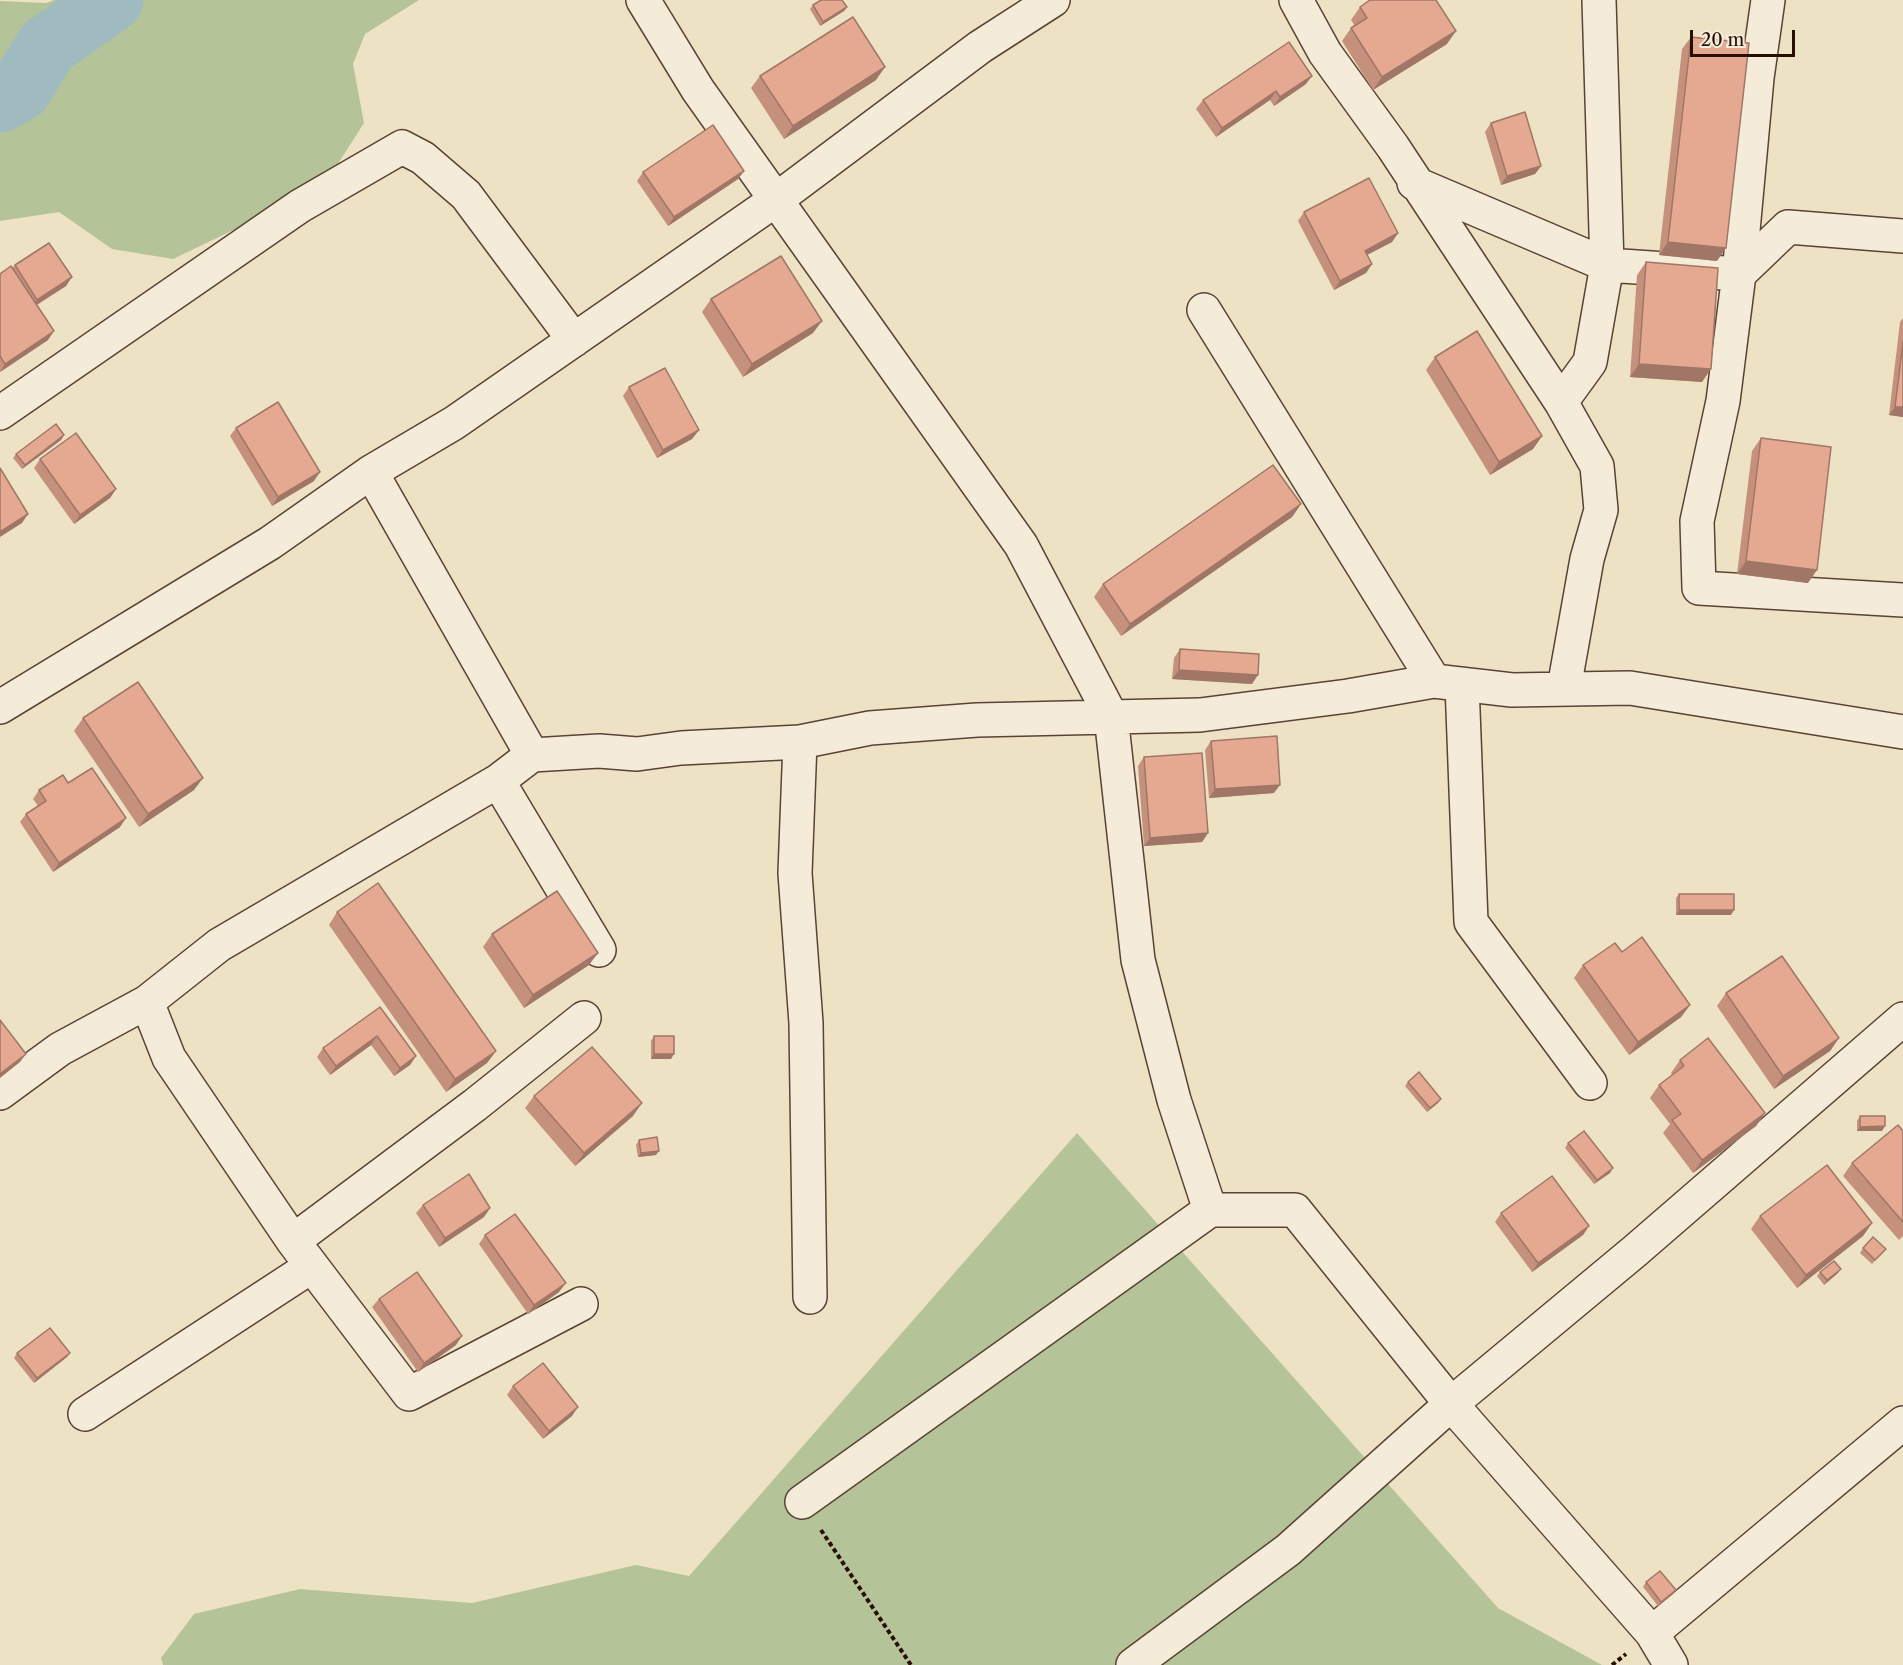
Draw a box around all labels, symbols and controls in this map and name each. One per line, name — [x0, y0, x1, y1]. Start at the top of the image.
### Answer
scale bar — [1693, 18, 1798, 56]
text: 20 m — [1701, 29, 1744, 51]

